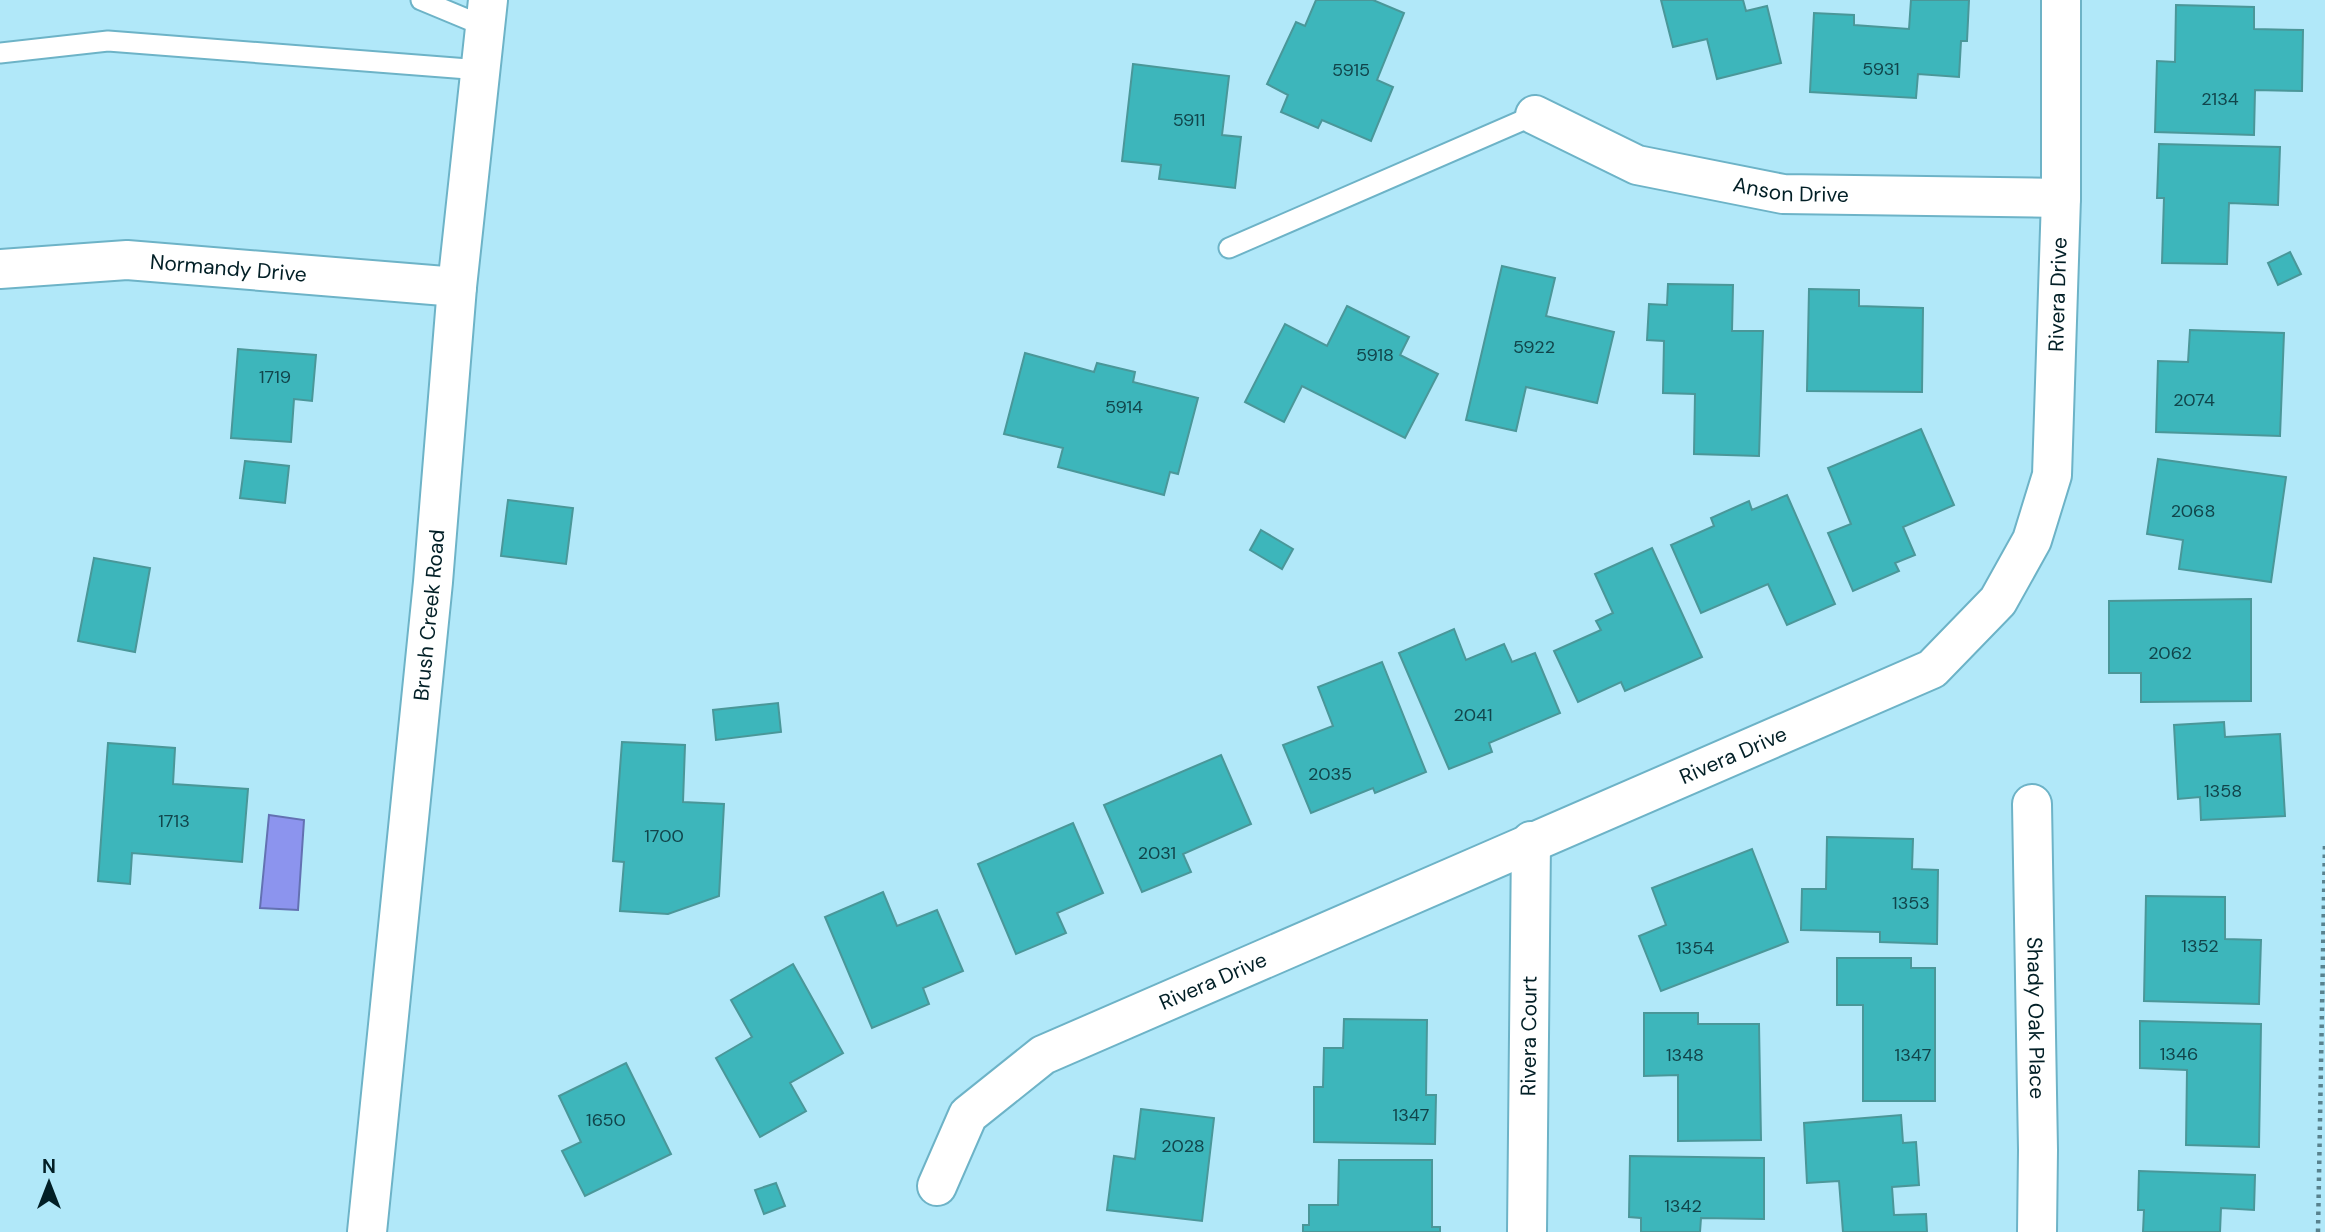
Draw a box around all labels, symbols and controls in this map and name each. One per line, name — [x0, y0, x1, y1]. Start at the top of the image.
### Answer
house number: 5931 — [1862, 57, 1900, 81]
house number: 5915 — [1332, 58, 1370, 82]
house number: 2134 — [2201, 87, 2239, 111]
house number: 5911 — [1173, 108, 1205, 132]
street label: Anson Drive — [1731, 170, 1849, 209]
street label: Rivera Drive — [2042, 237, 2074, 352]
street label: Normandy Drive — [149, 248, 308, 289]
house number: 5922 — [1513, 335, 1555, 359]
house number: 5918 — [1356, 343, 1394, 367]
house number: 1719 — [259, 365, 291, 389]
house number: 2074 — [2173, 388, 2215, 412]
house number: 5914 — [1105, 395, 1143, 419]
house number: 2068 — [2171, 499, 2215, 523]
street label: Brush Creek Road — [407, 528, 451, 702]
house number: 2062 — [2148, 641, 2192, 665]
house number: 2041 — [1453, 703, 1493, 727]
street label: Rivera Drive — [1675, 720, 1791, 791]
house number: 2035 — [1308, 762, 1352, 786]
house number: 1358 — [2204, 779, 2242, 803]
house number: 1713 — [158, 809, 190, 833]
house number: 1700 — [644, 824, 684, 848]
house number: 2031 — [1138, 841, 1176, 865]
house number: 1353 — [1892, 891, 1930, 915]
house number: 1352 — [2181, 934, 2219, 958]
house number: 1354 — [1676, 936, 1714, 960]
street label: Shady Oak Place — [2020, 937, 2051, 1099]
street label: Rivera Drive — [1155, 945, 1271, 1017]
street label: Rivera Court — [1514, 976, 1544, 1096]
house number: 1346 — [2160, 1042, 2198, 1066]
house number: 1348 — [1666, 1043, 1704, 1067]
house number: 1347 — [1895, 1043, 1931, 1067]
house number: 1347 — [1393, 1103, 1429, 1127]
house number: 1650 — [586, 1108, 626, 1132]
house number: 2028 — [1161, 1134, 1205, 1158]
north arrow — [14, 1148, 84, 1218]
text: N — [42, 1154, 56, 1179]
house number: 1342 — [1664, 1194, 1702, 1218]

